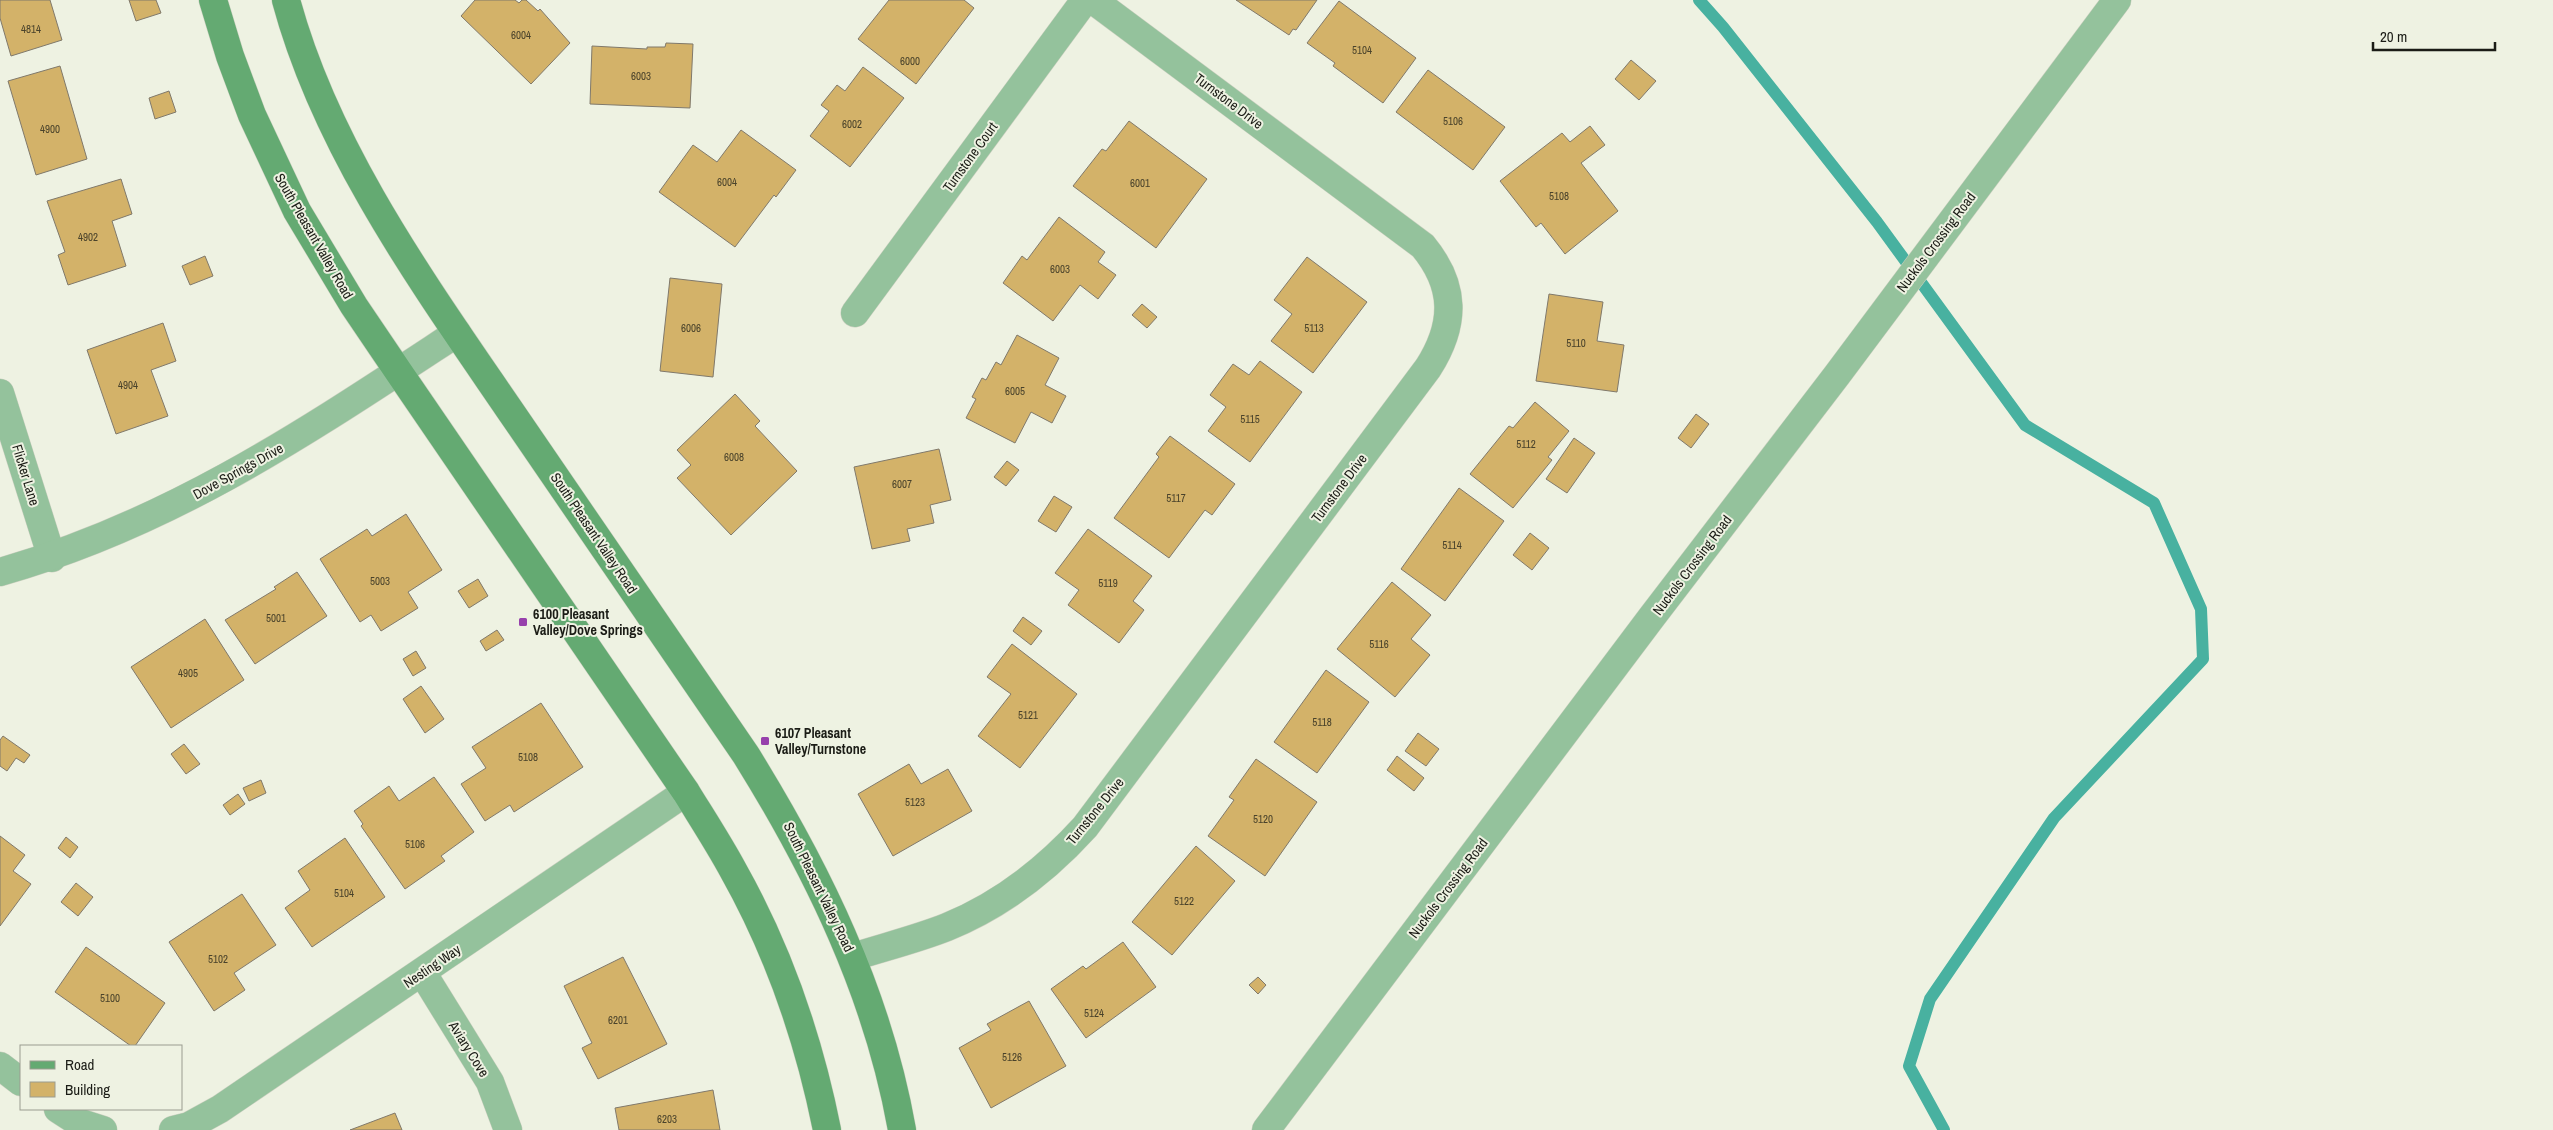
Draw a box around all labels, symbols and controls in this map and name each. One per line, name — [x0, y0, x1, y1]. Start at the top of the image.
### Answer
scale bar — [2373, 20, 2496, 52]
house number: 4814 — [21, 22, 41, 36]
text: 20 m — [2380, 26, 2407, 47]
house number: 6004 — [511, 28, 531, 42]
house number: 5104 — [1352, 43, 1372, 57]
house number: 6000 — [900, 54, 920, 68]
house number: 6003 — [631, 69, 651, 83]
street label: Turnstone Drive — [1191, 69, 1267, 133]
house number: 5106 — [1443, 114, 1463, 128]
house number: 6002 — [842, 117, 862, 131]
street label: Turnstone Court — [939, 119, 1001, 195]
house number: 4900 — [40, 122, 60, 136]
street label: South Pleasant Valley Road — [271, 170, 357, 302]
house number: 6004 — [717, 175, 737, 189]
house number: 6001 — [1130, 176, 1150, 190]
street label: Nuckols Crossing Road — [1893, 188, 1979, 296]
house number: 5108 — [1549, 189, 1569, 203]
house number: 4902 — [78, 230, 98, 244]
house number: 6003 — [1050, 262, 1070, 276]
house number: 6006 — [681, 321, 701, 335]
house number: 5113 — [1304, 321, 1324, 335]
house number: 5110 — [1566, 336, 1586, 350]
house number: 4904 — [118, 378, 138, 392]
house number: 6005 — [1005, 384, 1025, 398]
house number: 5115 — [1240, 412, 1260, 426]
house number: 5112 — [1516, 437, 1536, 451]
street label: Dove Springs Drive — [190, 439, 286, 503]
street label: Flicker Lane — [8, 442, 44, 508]
house number: 6008 — [724, 450, 744, 464]
street label: Turnstone Drive — [1307, 450, 1371, 526]
street label: South Pleasant Valley Road — [547, 469, 641, 597]
house number: 6007 — [892, 477, 912, 491]
house number: 5117 — [1166, 491, 1186, 505]
street label: Nuckols Crossing Road — [1649, 511, 1735, 619]
house number: 5114 — [1442, 538, 1462, 552]
house number: 5003 — [370, 574, 390, 588]
house number: 5119 — [1098, 576, 1118, 590]
place label: 6100 Pleasant Valley/Dove Springs — [533, 605, 643, 639]
house number: 5001 — [266, 611, 286, 625]
marker: 6100 Pleasant Valley/Dove Springs — [517, 616, 529, 628]
house number: 5116 — [1369, 637, 1389, 651]
house number: 4905 — [178, 666, 198, 680]
house number: 5121 — [1018, 708, 1038, 722]
house number: 5118 — [1312, 715, 1332, 729]
place label: 6107 Pleasant Valley/Turnstone — [775, 724, 866, 758]
marker: 6107 Pleasant Valley/Turnstone — [759, 735, 771, 747]
house number: 5108 — [518, 750, 538, 764]
street label: Turnstone Drive — [1062, 774, 1128, 848]
house number: 5123 — [905, 795, 925, 809]
house number: 5120 — [1253, 812, 1273, 826]
street label: South Pleasant Valley Road — [780, 819, 858, 955]
street label: Nuckols Crossing Road — [1405, 834, 1491, 942]
house number: 5106 — [405, 837, 425, 851]
house number: 5104 — [334, 886, 354, 900]
house number: 5122 — [1174, 894, 1194, 908]
street label: Nesting Way — [400, 940, 464, 992]
house number: 5102 — [208, 952, 228, 966]
house number: 5100 — [100, 991, 120, 1005]
house number: 5124 — [1084, 1006, 1104, 1020]
house number: 6201 — [608, 1013, 628, 1027]
street label: Aviary Cove — [444, 1017, 493, 1080]
legend — [20, 1045, 182, 1110]
house number: 5126 — [1002, 1050, 1022, 1064]
text: Road — [65, 1054, 94, 1075]
text: Building — [65, 1079, 110, 1100]
house number: 6203 — [657, 1112, 677, 1126]

